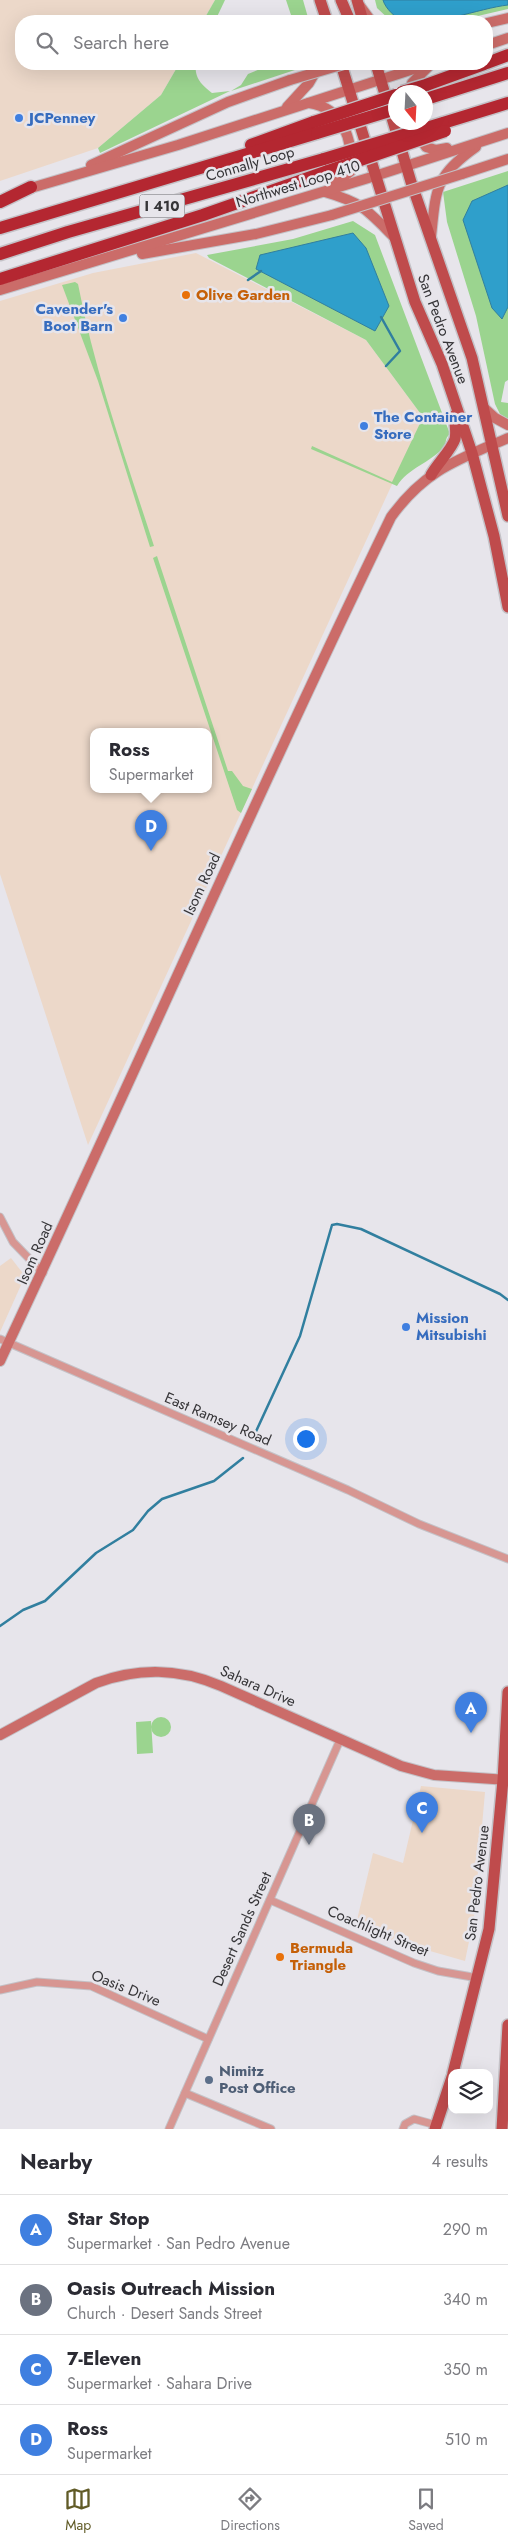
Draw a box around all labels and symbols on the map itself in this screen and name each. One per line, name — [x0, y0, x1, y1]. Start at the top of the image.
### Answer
north arrow — [388, 85, 433, 130]
place label: JCPenney — [26, 107, 96, 129]
marker: JCPenney — [13, 112, 25, 124]
street label: Connally Loop — [203, 141, 297, 187]
street label: Northwest Loop 410 — [233, 155, 363, 213]
road number: I 410 — [140, 195, 184, 218]
street label: San Pedro Avenue — [412, 271, 474, 387]
place label: Olive Garden — [196, 284, 290, 306]
marker: Olive Garden — [180, 289, 192, 301]
place label: Cavender's Boot Barn — [36, 298, 113, 337]
marker: Cavender's Boot Barn — [117, 312, 129, 324]
place label: The Container Store — [374, 406, 473, 445]
marker: The Container Store — [358, 420, 370, 432]
pin: D — [135, 810, 167, 851]
street label: Isom Road — [178, 849, 226, 919]
street label: Isom Road — [11, 1218, 59, 1288]
place label: Mission Mitsubishi — [416, 1307, 487, 1346]
marker: Mission Mitsubishi — [400, 1321, 412, 1333]
street label: East Ramsey Road — [161, 1387, 275, 1451]
your location — [293, 1426, 319, 1452]
street label: Sahara Drive — [217, 1660, 300, 1713]
pin: A — [455, 1692, 487, 1733]
pin: C — [406, 1792, 438, 1833]
pin: B — [293, 1804, 325, 1845]
street label: San Pedro Avenue — [459, 1824, 495, 1942]
street label: Desert Sands Street — [207, 1868, 277, 1990]
street label: Coachlight Street — [324, 1900, 433, 1962]
place label: Bermuda Triangle — [290, 1937, 353, 1976]
marker: Bermuda Triangle — [274, 1951, 286, 1963]
street label: Oasis Drive — [88, 1964, 164, 2012]
place label: Nimitz Post Office — [219, 2060, 296, 2099]
marker: Nimitz Post Office — [203, 2074, 215, 2086]

